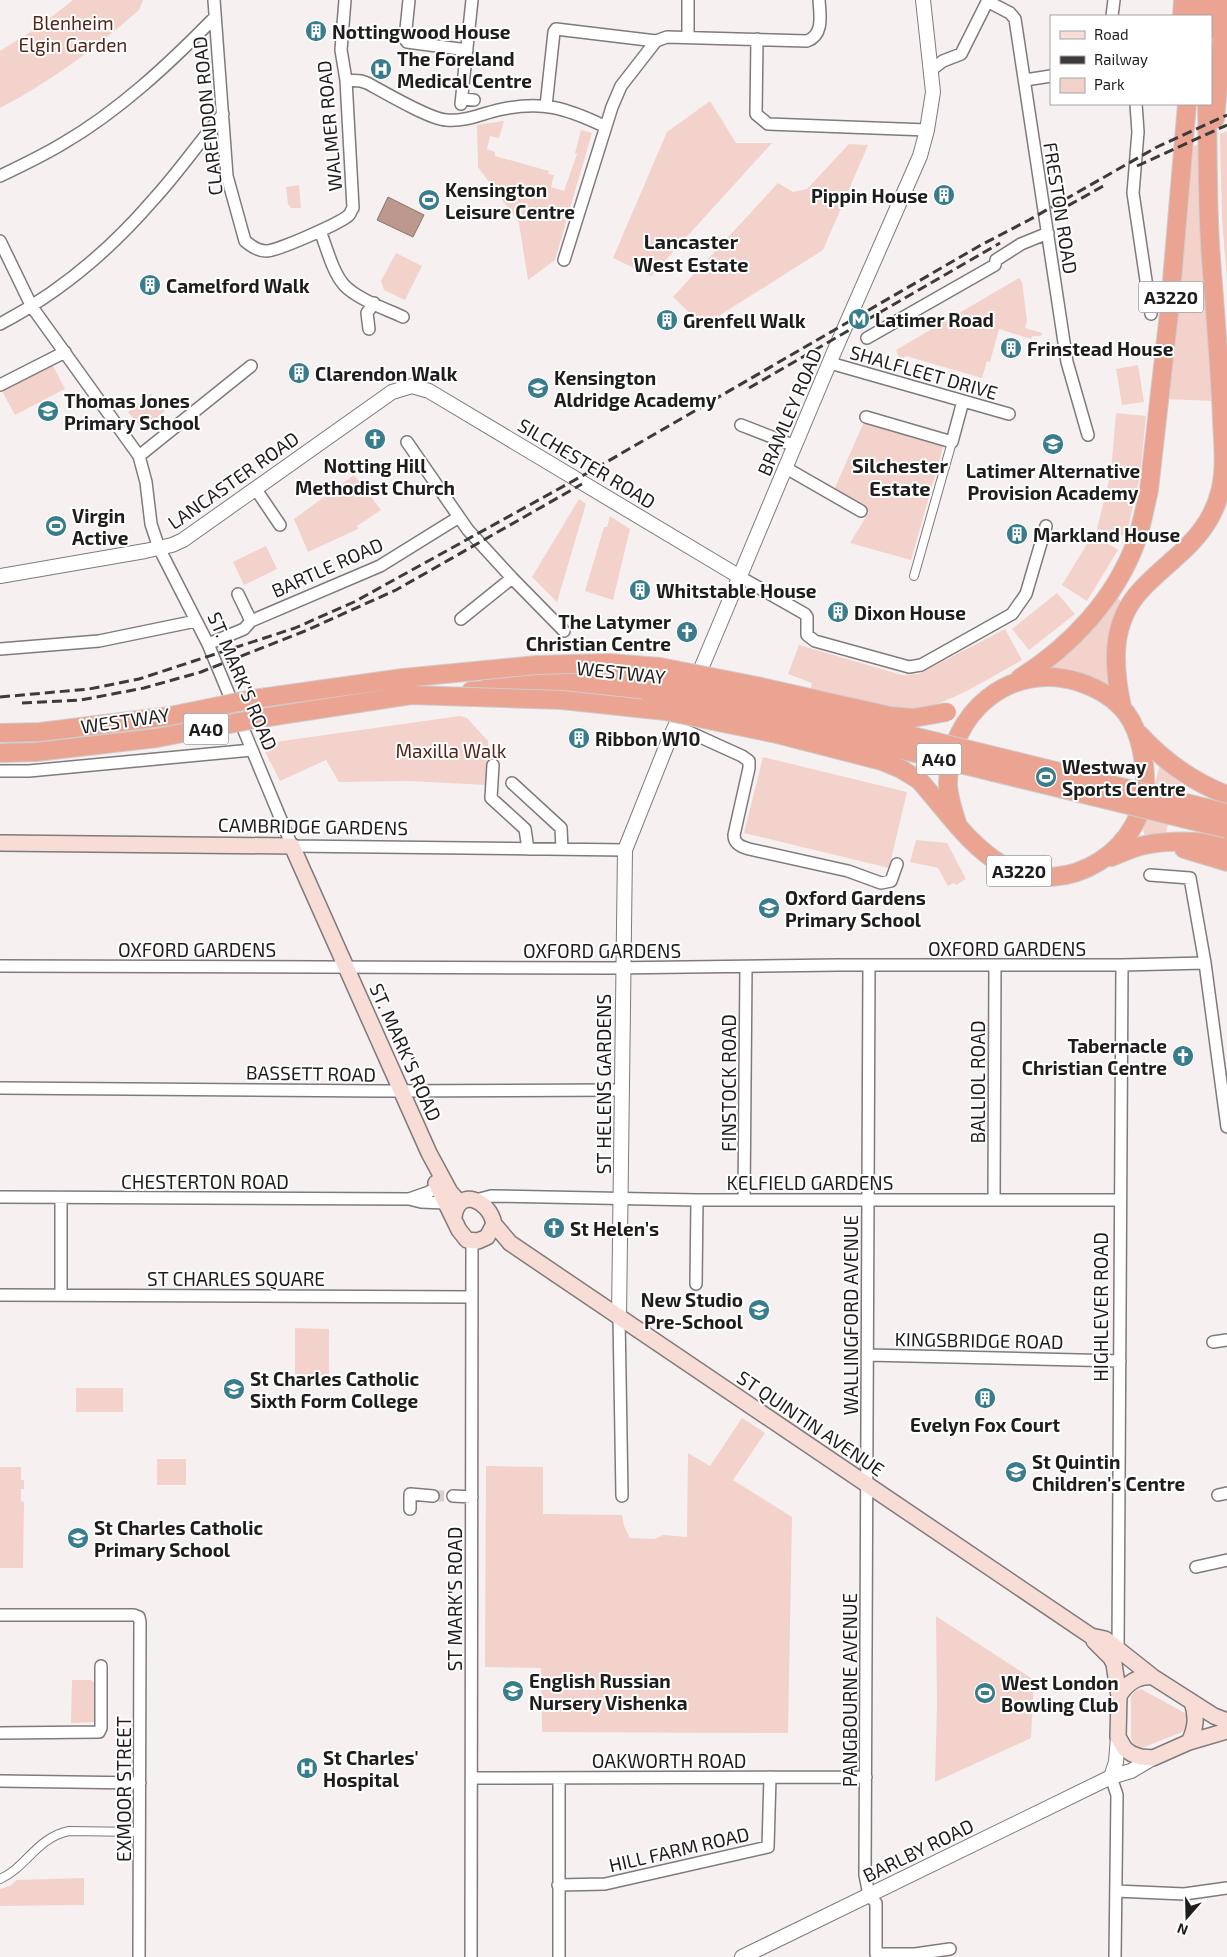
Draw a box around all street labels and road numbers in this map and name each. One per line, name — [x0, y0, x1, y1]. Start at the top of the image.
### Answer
street label: CLARENDON ROAD — [187, 35, 227, 197]
street label: WALMER ROAD — [312, 60, 346, 192]
street label: FRESTON ROAD — [1039, 140, 1083, 276]
road number: A3220 — [1138, 282, 1204, 312]
street label: SHALFLEET DRIVE — [847, 340, 1001, 404]
street label: BRAMLEY ROAD — [752, 345, 826, 479]
street label: SILCHESTER ROAD — [514, 413, 660, 513]
street label: LANCASTER ROAD — [163, 426, 303, 534]
street label: BARTLE ROAD — [268, 532, 386, 602]
street label: ST. MARK'S ROAD — [203, 608, 283, 754]
street label: WESTWAY — [575, 656, 667, 688]
street label: WESTWAY — [79, 702, 171, 738]
road number: A40 — [184, 714, 228, 744]
road number: A40 — [916, 744, 962, 774]
street label: CAMBRIDGE GARDENS — [218, 813, 408, 839]
road number: A3220 — [986, 856, 1052, 886]
street label: OXFORD GARDENS — [928, 937, 1086, 960]
street label: OXFORD GARDENS — [118, 938, 276, 961]
street label: OXFORD GARDENS — [523, 939, 681, 962]
street label: ST. MARK'S ROAD — [365, 980, 447, 1124]
street label: ST HELENS GARDENS — [592, 994, 615, 1174]
street label: FINSTOCK ROAD — [717, 1014, 740, 1152]
street label: BALLIOL ROAD — [966, 1020, 989, 1144]
street label: BASSETT ROAD — [246, 1060, 376, 1086]
street label: CHESTERTON ROAD — [121, 1170, 289, 1193]
street label: KELFIELD GARDENS — [727, 1171, 893, 1194]
street label: WALLINGFORD AVENUE — [839, 1215, 862, 1415]
street label: HIGHLEVER ROAD — [1089, 1232, 1112, 1382]
street label: ST CHARLES SQUARE — [147, 1267, 325, 1290]
street label: KINGSBRIDGE ROAD — [894, 1327, 1064, 1353]
street label: ST QUINTIN AVENUE — [733, 1365, 889, 1481]
street label: ST MARK'S ROAD — [443, 1527, 466, 1671]
street label: PANGBOURNE AVENUE — [838, 1593, 861, 1787]
street label: EXMOOR STREET — [112, 1716, 135, 1862]
street label: OAKWORTH ROAD — [592, 1749, 746, 1772]
street label: BARLBY ROAD — [859, 1813, 977, 1887]
street label: HILL FARM ROAD — [606, 1822, 752, 1876]

